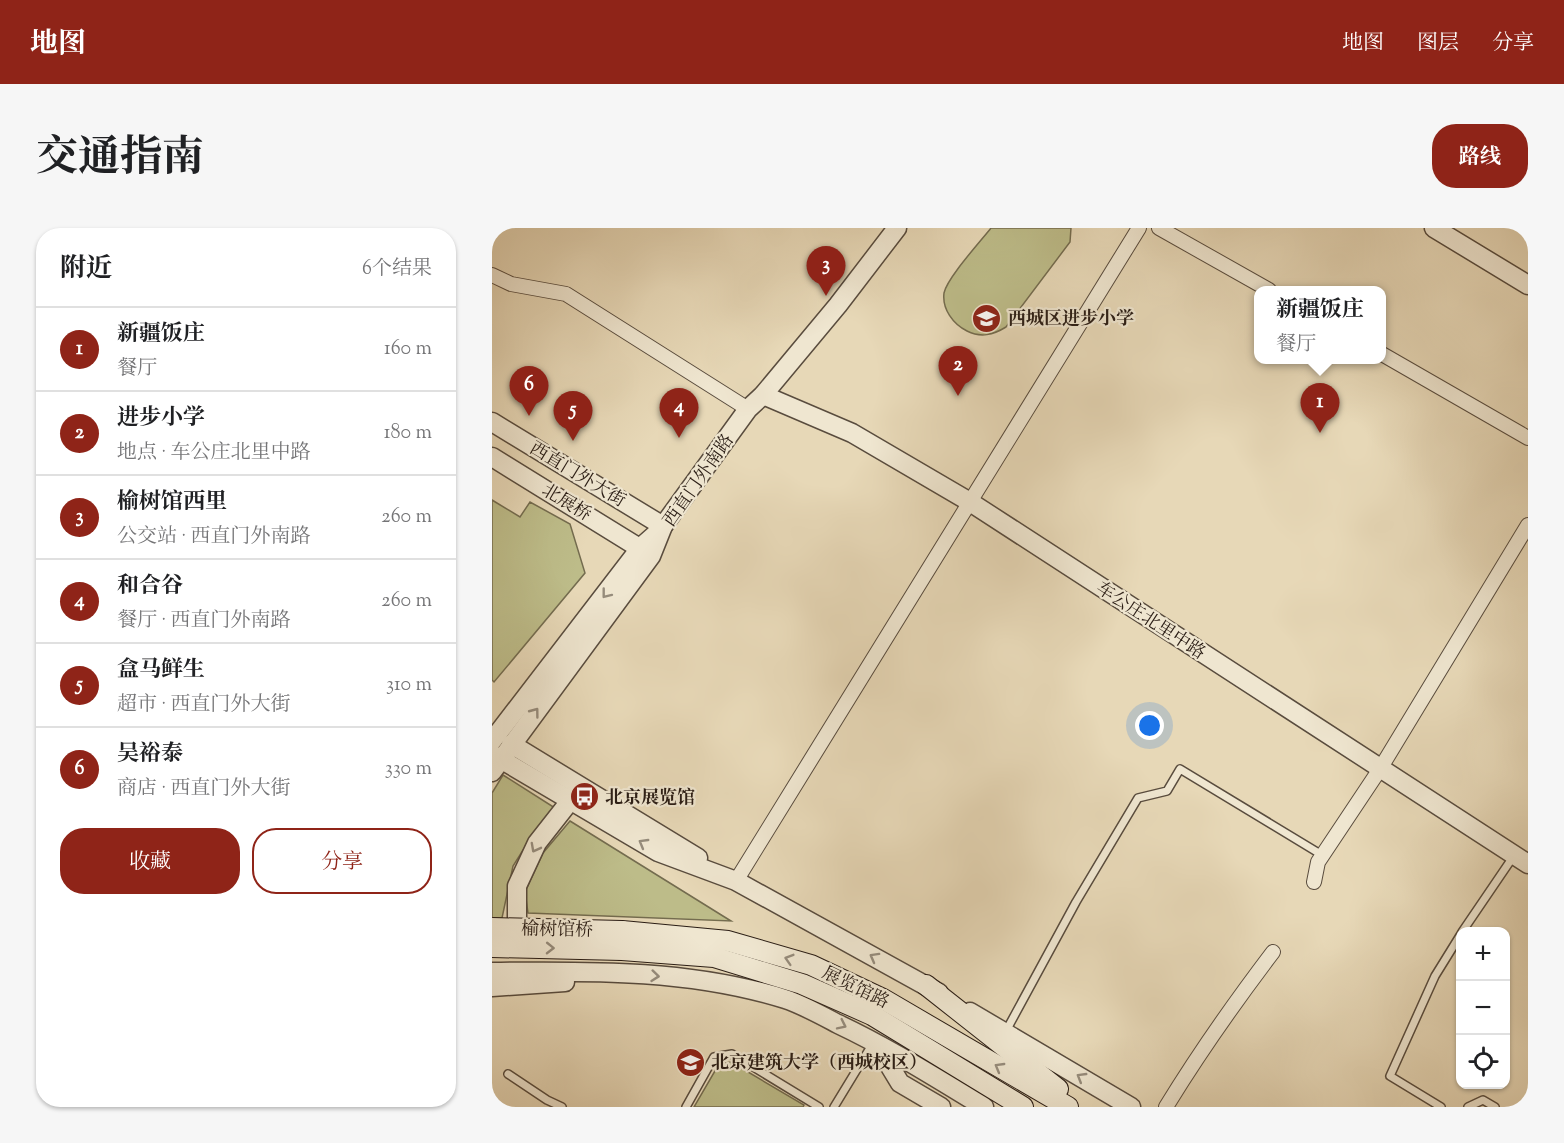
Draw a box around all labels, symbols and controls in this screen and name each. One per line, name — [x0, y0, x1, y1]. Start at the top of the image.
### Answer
text: 地图 — [30, 25, 86, 65]
text: 地图 — [1342, 29, 1384, 59]
text: 图层 — [1417, 29, 1459, 59]
text: 分享 — [1492, 29, 1534, 59]
button: 路线 — [1432, 124, 1528, 188]
text: 交通指南 — [36, 130, 204, 190]
pin: 3 — [806, 247, 846, 296]
text: 附近 — [60, 251, 112, 288]
text: 6个结果 — [362, 255, 432, 284]
popup — [1254, 286, 1386, 364]
text: 新疆饭庄 — [1276, 295, 1364, 327]
school or university icon: 西城区进步小学 — [971, 302, 1003, 334]
place label: 西城区进步小学 — [1008, 307, 1134, 333]
text: 新疆饭庄 — [117, 319, 205, 351]
text: 餐厅 — [1276, 331, 1316, 360]
text: 1 — [76, 335, 83, 364]
text: 160 m — [384, 335, 432, 364]
pin: 2 — [938, 346, 978, 396]
text: 餐厅 — [117, 355, 157, 384]
pin: 6 — [510, 366, 549, 416]
pin: 1 — [1300, 384, 1340, 433]
pin: 4 — [660, 388, 699, 438]
pin: 5 — [554, 392, 592, 441]
text: 进步小学 — [117, 403, 205, 435]
text: 2 — [75, 419, 84, 448]
text: 180 m — [384, 419, 432, 448]
street label: 西直门外南路 — [658, 429, 741, 533]
street label: 西直门外大街 — [524, 437, 630, 515]
text: 地点 · 车公庄北里中路 — [117, 439, 311, 468]
street label: 北展桥 — [536, 479, 596, 529]
text: 榆树馆西里 — [117, 487, 227, 519]
text: 3 — [75, 503, 84, 532]
text: 260 m — [381, 503, 432, 532]
text: 公交站 · 西直门外南路 — [117, 523, 311, 552]
text: 和合谷 — [117, 571, 183, 603]
street label: 车公庄北里中路 — [1090, 576, 1210, 667]
text: 4 — [74, 587, 85, 616]
text: 260 m — [381, 587, 432, 616]
one-way arrow — [602, 587, 613, 598]
text: 餐厅 · 西直门外南路 — [117, 607, 291, 636]
text: 盒马鲜生 — [117, 655, 205, 687]
text: 5 — [76, 671, 83, 700]
text: 310 m — [386, 671, 432, 700]
text: 超市 · 西直门外大街 — [117, 691, 291, 720]
one-way arrow — [528, 707, 539, 718]
your location — [1135, 711, 1164, 740]
text: 吴裕泰 — [117, 739, 183, 771]
text: 6 — [75, 755, 84, 784]
text: 330 m — [385, 755, 432, 784]
text: 商店 · 西直门外大街 — [117, 775, 291, 804]
bus stop icon: 北京展览馆 — [568, 781, 600, 813]
place label: 北京展览馆 — [605, 786, 695, 812]
button: 收藏 — [60, 828, 240, 894]
button: 分享 — [252, 828, 432, 894]
one-way arrow — [639, 839, 649, 851]
one-way arrow — [531, 842, 542, 852]
street label: 榆树馆桥 — [521, 917, 593, 945]
map controls — [1456, 927, 1510, 1089]
button: + — [1456, 927, 1510, 981]
one-way arrow — [546, 942, 555, 954]
one-way arrow — [870, 953, 881, 964]
one-way arrow — [784, 954, 795, 966]
street label: 展览馆路 — [817, 961, 893, 1016]
one-way arrow — [651, 969, 660, 981]
button: − — [1456, 981, 1510, 1035]
one-way arrow — [836, 1018, 847, 1030]
button: locate — [1456, 1035, 1510, 1089]
school or university icon: 北京建筑大学（西城校区） — [674, 1046, 706, 1078]
place label: 北京建筑大学（西城校区） — [711, 1051, 927, 1077]
one-way arrow — [995, 1063, 1005, 1074]
one-way arrow — [1077, 1073, 1087, 1085]

